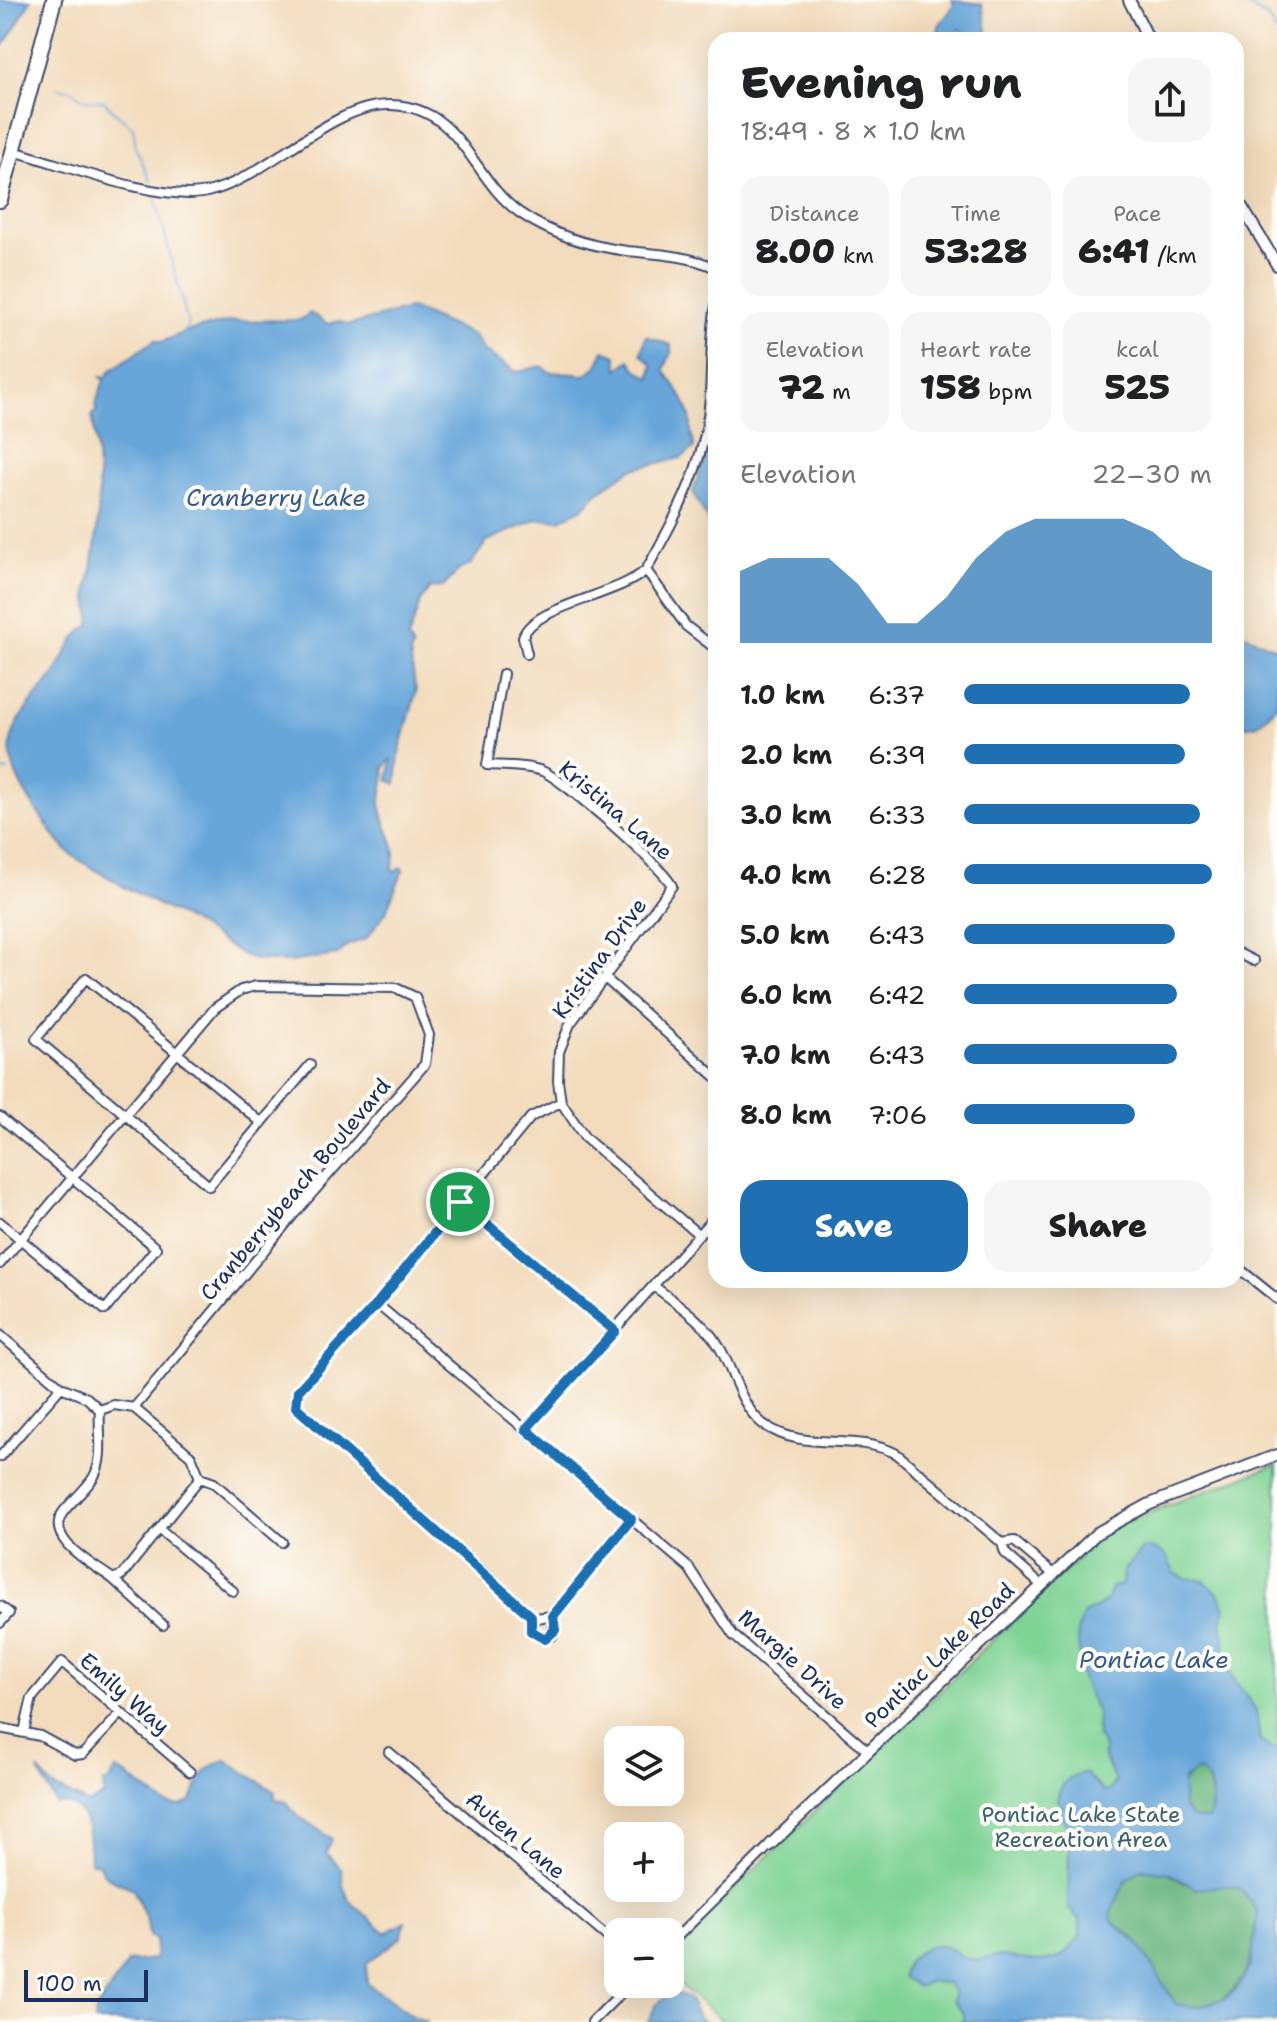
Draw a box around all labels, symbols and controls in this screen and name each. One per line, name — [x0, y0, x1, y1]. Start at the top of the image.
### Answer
text: Evening run — [740, 53, 1022, 112]
button: share — [1128, 58, 1212, 142]
text: 18:49 · 8 × 1.0 km — [740, 113, 966, 148]
text: Distance — [770, 199, 860, 228]
text: Time — [951, 199, 1001, 228]
text: Pace — [1113, 199, 1162, 228]
text: 8.00 — [755, 228, 835, 274]
text: 53:28 — [925, 228, 1027, 274]
text: 6:41 — [1078, 228, 1150, 274]
text: km — [835, 241, 874, 270]
text: /km — [1150, 241, 1197, 270]
text: Elevation — [765, 335, 864, 364]
text: Heart rate — [920, 335, 1032, 364]
text: kcal — [1116, 335, 1159, 364]
text: 72 — [778, 364, 825, 410]
text: 158 — [920, 364, 981, 410]
text: 525 — [1104, 364, 1170, 410]
text: m — [825, 377, 851, 406]
text: bpm — [981, 377, 1032, 406]
text: Elevation — [740, 456, 856, 491]
text: 22–30 m — [1092, 456, 1212, 491]
water label: Cranberry Lake — [186, 482, 366, 514]
text: 1.0 km — [740, 677, 825, 712]
text: 6:37 — [868, 677, 925, 712]
text: 2.0 km — [740, 737, 832, 772]
text: 6:39 — [868, 737, 926, 772]
street label: Kristina Lane — [553, 754, 679, 867]
text: 3.0 km — [740, 797, 832, 832]
text: 6:33 — [868, 797, 926, 832]
text: 4.0 km — [740, 857, 831, 892]
text: 6:28 — [868, 857, 927, 892]
street label: Kristina Drive — [546, 892, 653, 1025]
text: 5.0 km — [740, 917, 830, 952]
text: 6:43 — [868, 917, 926, 952]
text: 6.0 km — [740, 977, 832, 1012]
text: 6:42 — [868, 977, 925, 1012]
text: 7.0 km — [740, 1037, 830, 1072]
text: 6:43 — [868, 1037, 926, 1072]
street label: Cranberrybeach Boulevard — [194, 1072, 397, 1307]
text: 8.0 km — [740, 1097, 832, 1132]
text: 7:06 — [868, 1097, 927, 1132]
pin — [426, 1168, 494, 1236]
icon: arrive — [438, 1180, 482, 1224]
button: Save — [740, 1180, 968, 1272]
button: Share — [984, 1180, 1212, 1272]
street label: Pontiac Lake Road — [858, 1576, 1021, 1735]
street label: Margie Drive — [732, 1603, 853, 1716]
water label: Pontiac Lake — [1079, 1644, 1229, 1676]
street label: Emily Way — [73, 1646, 176, 1741]
map controls — [604, 1726, 684, 1998]
button: layers — [604, 1726, 684, 1806]
street label: Auten Lane — [460, 1785, 572, 1886]
park label: Pontiac Lake State Recreation Area — [981, 1800, 1181, 1854]
button: + — [604, 1822, 684, 1902]
button: − — [604, 1918, 684, 1998]
scale bar — [24, 1966, 148, 2002]
text: 100 m — [36, 1969, 102, 1998]

